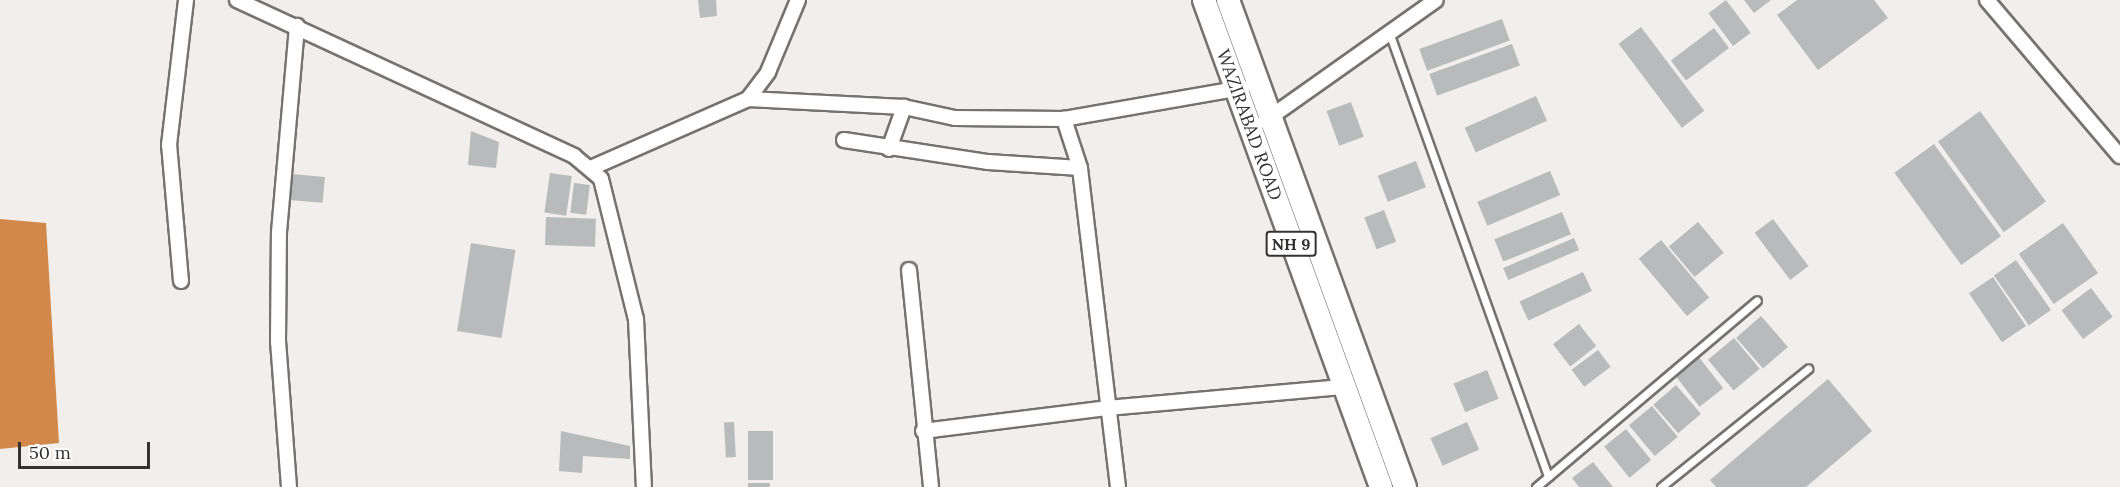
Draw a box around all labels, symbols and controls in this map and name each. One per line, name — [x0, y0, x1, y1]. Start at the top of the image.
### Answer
street label: WAZIRABAD ROAD — [1212, 47, 1286, 203]
road number: NH 9 — [1266, 231, 1316, 257]
scale bar — [21, 430, 153, 468]
text: 50 m — [29, 441, 71, 464]

